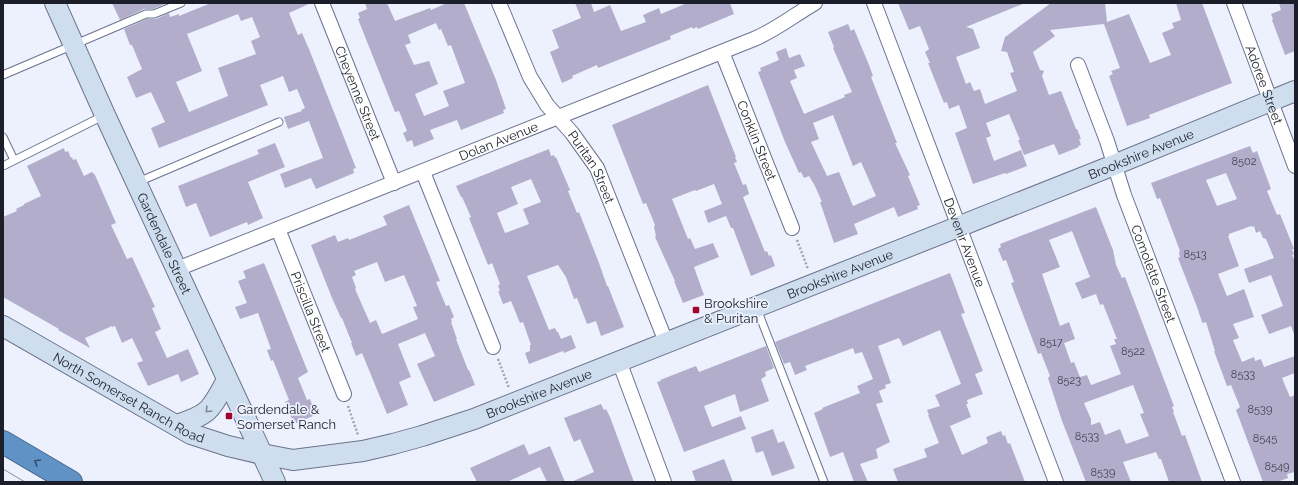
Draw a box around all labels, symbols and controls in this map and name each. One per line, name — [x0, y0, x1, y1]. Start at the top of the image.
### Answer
street label: Adoree Street — [1243, 43, 1286, 127]
street label: Cheyenne Street — [332, 44, 384, 143]
street label: Conklin Street — [735, 98, 780, 183]
street label: Dolan Avenue — [457, 118, 540, 163]
street label: Brookshire Avenue — [1086, 126, 1196, 182]
street label: Puritan Street — [565, 128, 618, 206]
house number: 8502 — [1232, 155, 1257, 168]
street label: Gardendale Street — [135, 190, 195, 297]
street label: Devenir Avenue — [941, 196, 989, 289]
street label: Comolette Street — [1129, 223, 1179, 325]
street label: Brookshire Avenue — [785, 246, 895, 302]
house number: 8513 — [1183, 248, 1207, 261]
street label: Priscilla Street — [288, 269, 334, 355]
place label: Brookshire & Puritan — [704, 296, 768, 326]
marker: Brookshire & Puritan — [691, 305, 701, 315]
house number: 8517 — [1039, 336, 1063, 349]
house number: 8522 — [1121, 345, 1145, 358]
street label: North Somerset Ranch Road — [51, 349, 206, 445]
street label: Brookshire Avenue — [484, 365, 594, 421]
house number: 8533 — [1231, 368, 1255, 381]
house number: 8523 — [1057, 374, 1081, 387]
place label: Gardendale & Somerset Ranch — [237, 402, 336, 432]
house number: 8539 — [1248, 403, 1272, 416]
one-way arrow — [205, 405, 213, 413]
marker: Gardendale & Somerset Ranch — [224, 411, 234, 421]
house number: 8533 — [1075, 430, 1099, 443]
house number: 8545 — [1253, 432, 1277, 445]
one-way arrow — [34, 459, 41, 467]
house number: 8549 — [1265, 460, 1289, 473]
house number: 8539 — [1091, 466, 1115, 479]

